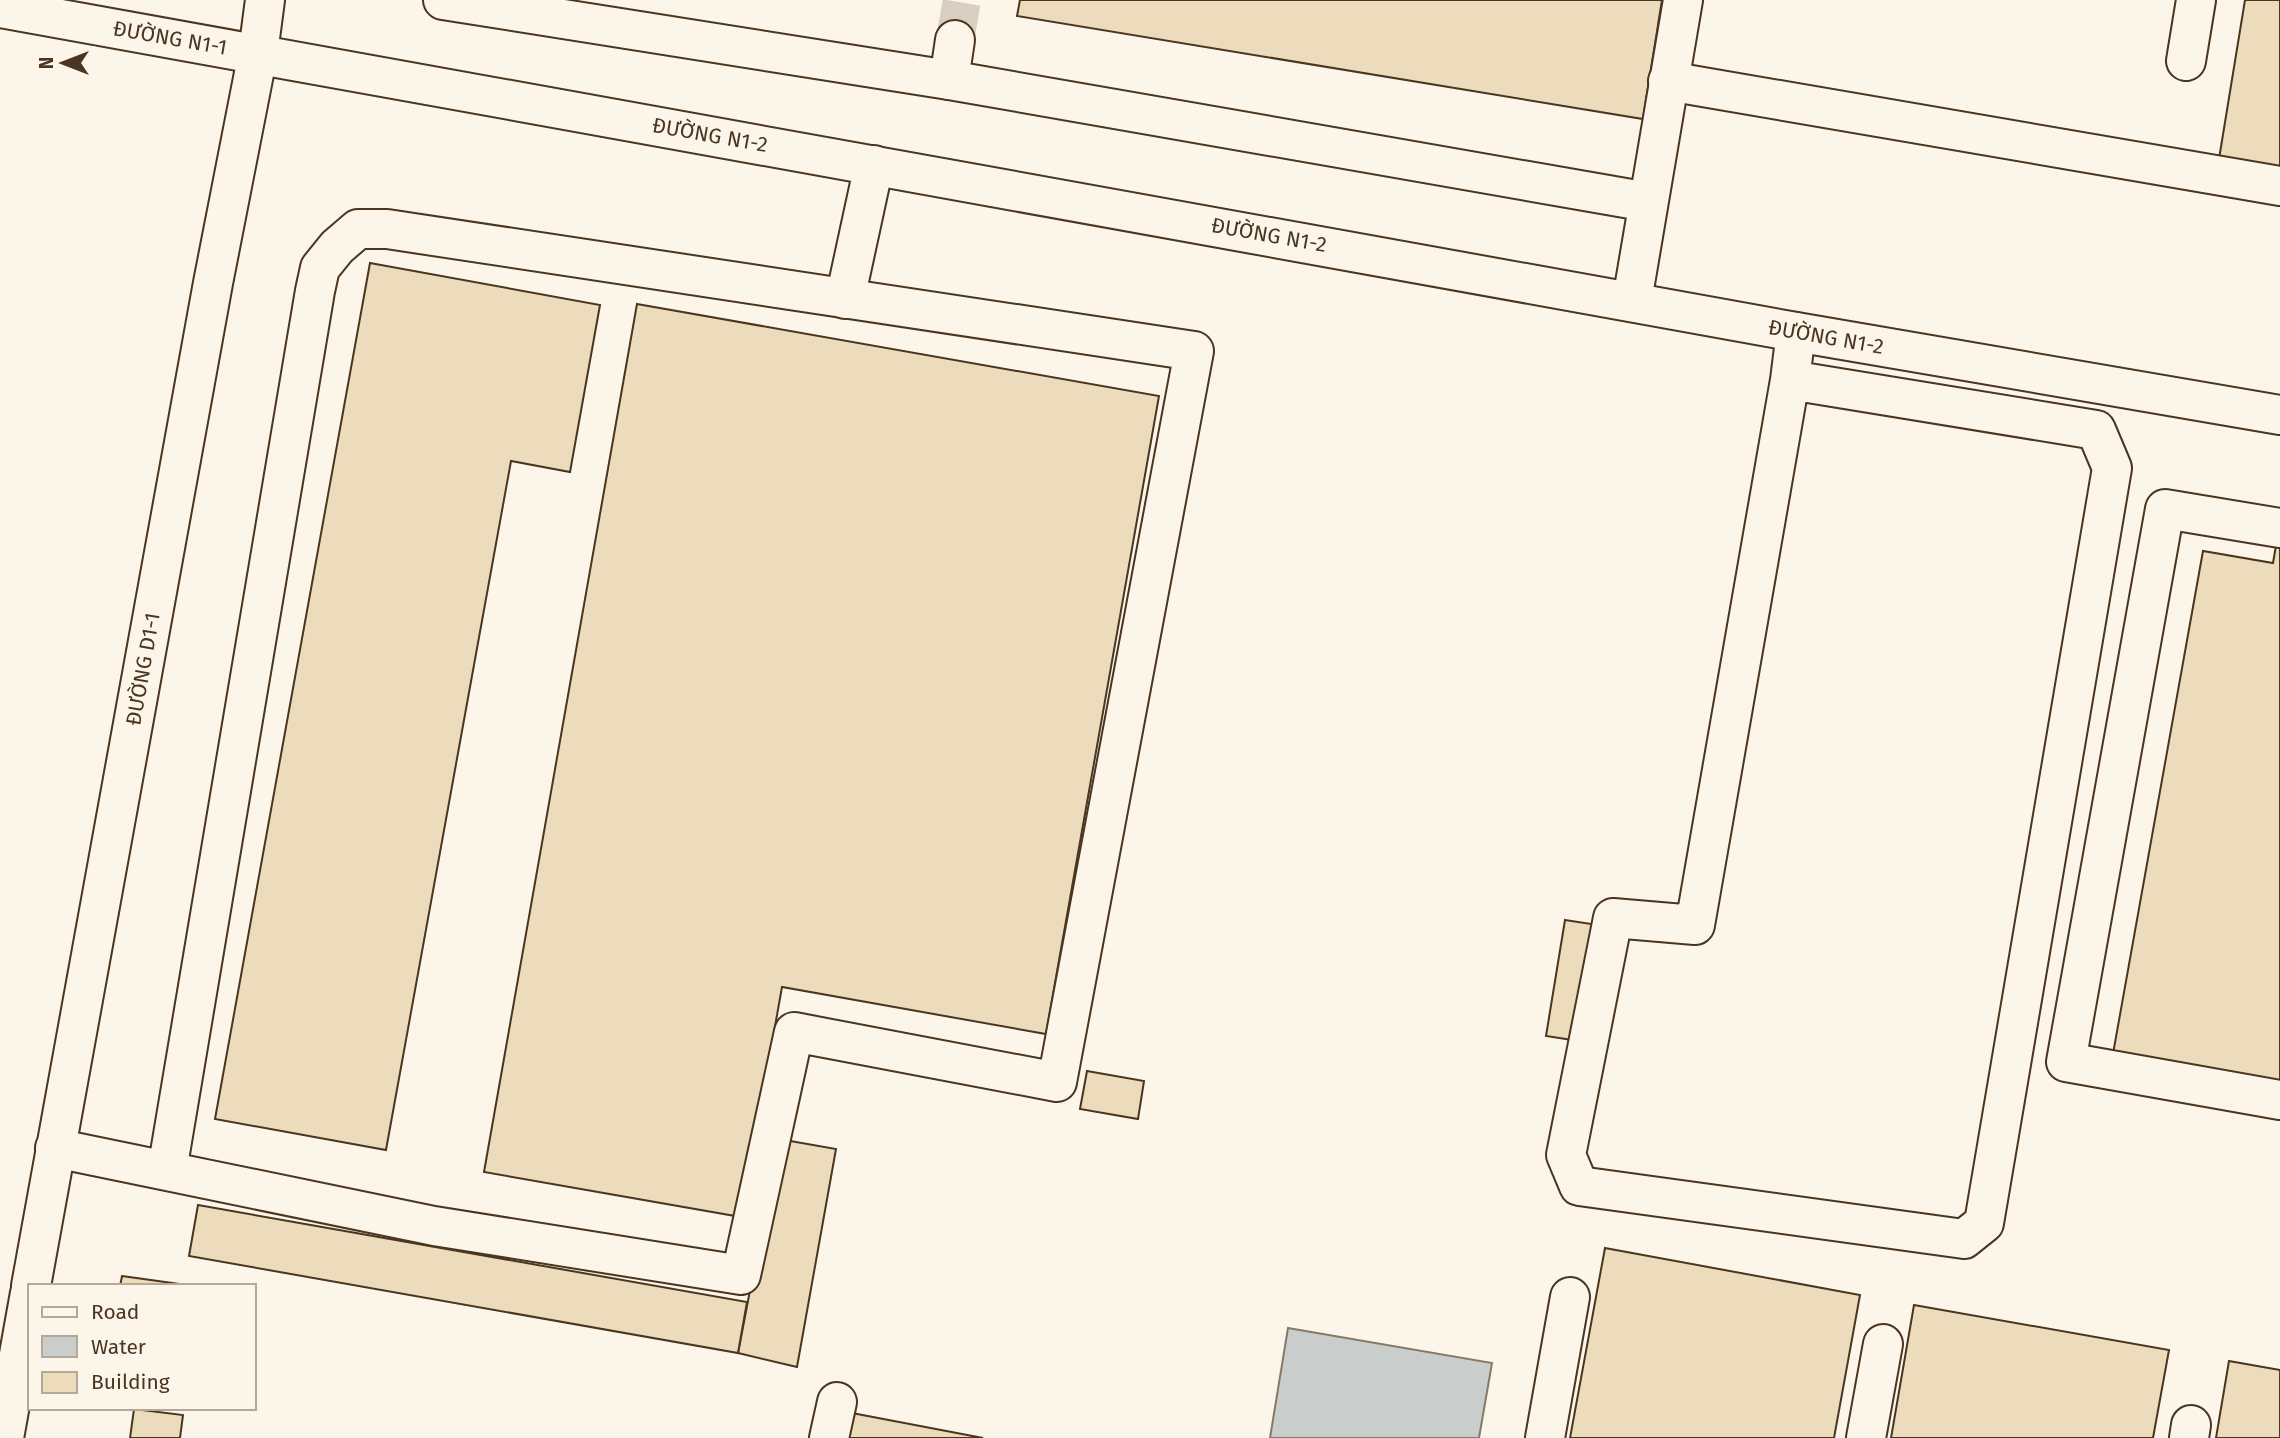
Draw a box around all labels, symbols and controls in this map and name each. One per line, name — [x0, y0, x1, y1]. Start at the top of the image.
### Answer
street label: ĐƯỜNG N1-1 — [111, 15, 229, 61]
north arrow — [28, 28, 98, 98]
text: N — [35, 57, 58, 69]
street label: ĐƯỜNG N1-2 — [650, 112, 770, 158]
street label: ĐƯỜNG N1-2 — [1209, 212, 1329, 258]
street label: ĐƯỜNG N1-2 — [1766, 314, 1886, 360]
street label: ĐƯỜNG D1-1 — [120, 611, 166, 727]
legend — [28, 1284, 256, 1410]
text: Road — [91, 1299, 139, 1325]
text: Water — [91, 1334, 146, 1360]
text: Building — [91, 1369, 170, 1395]

